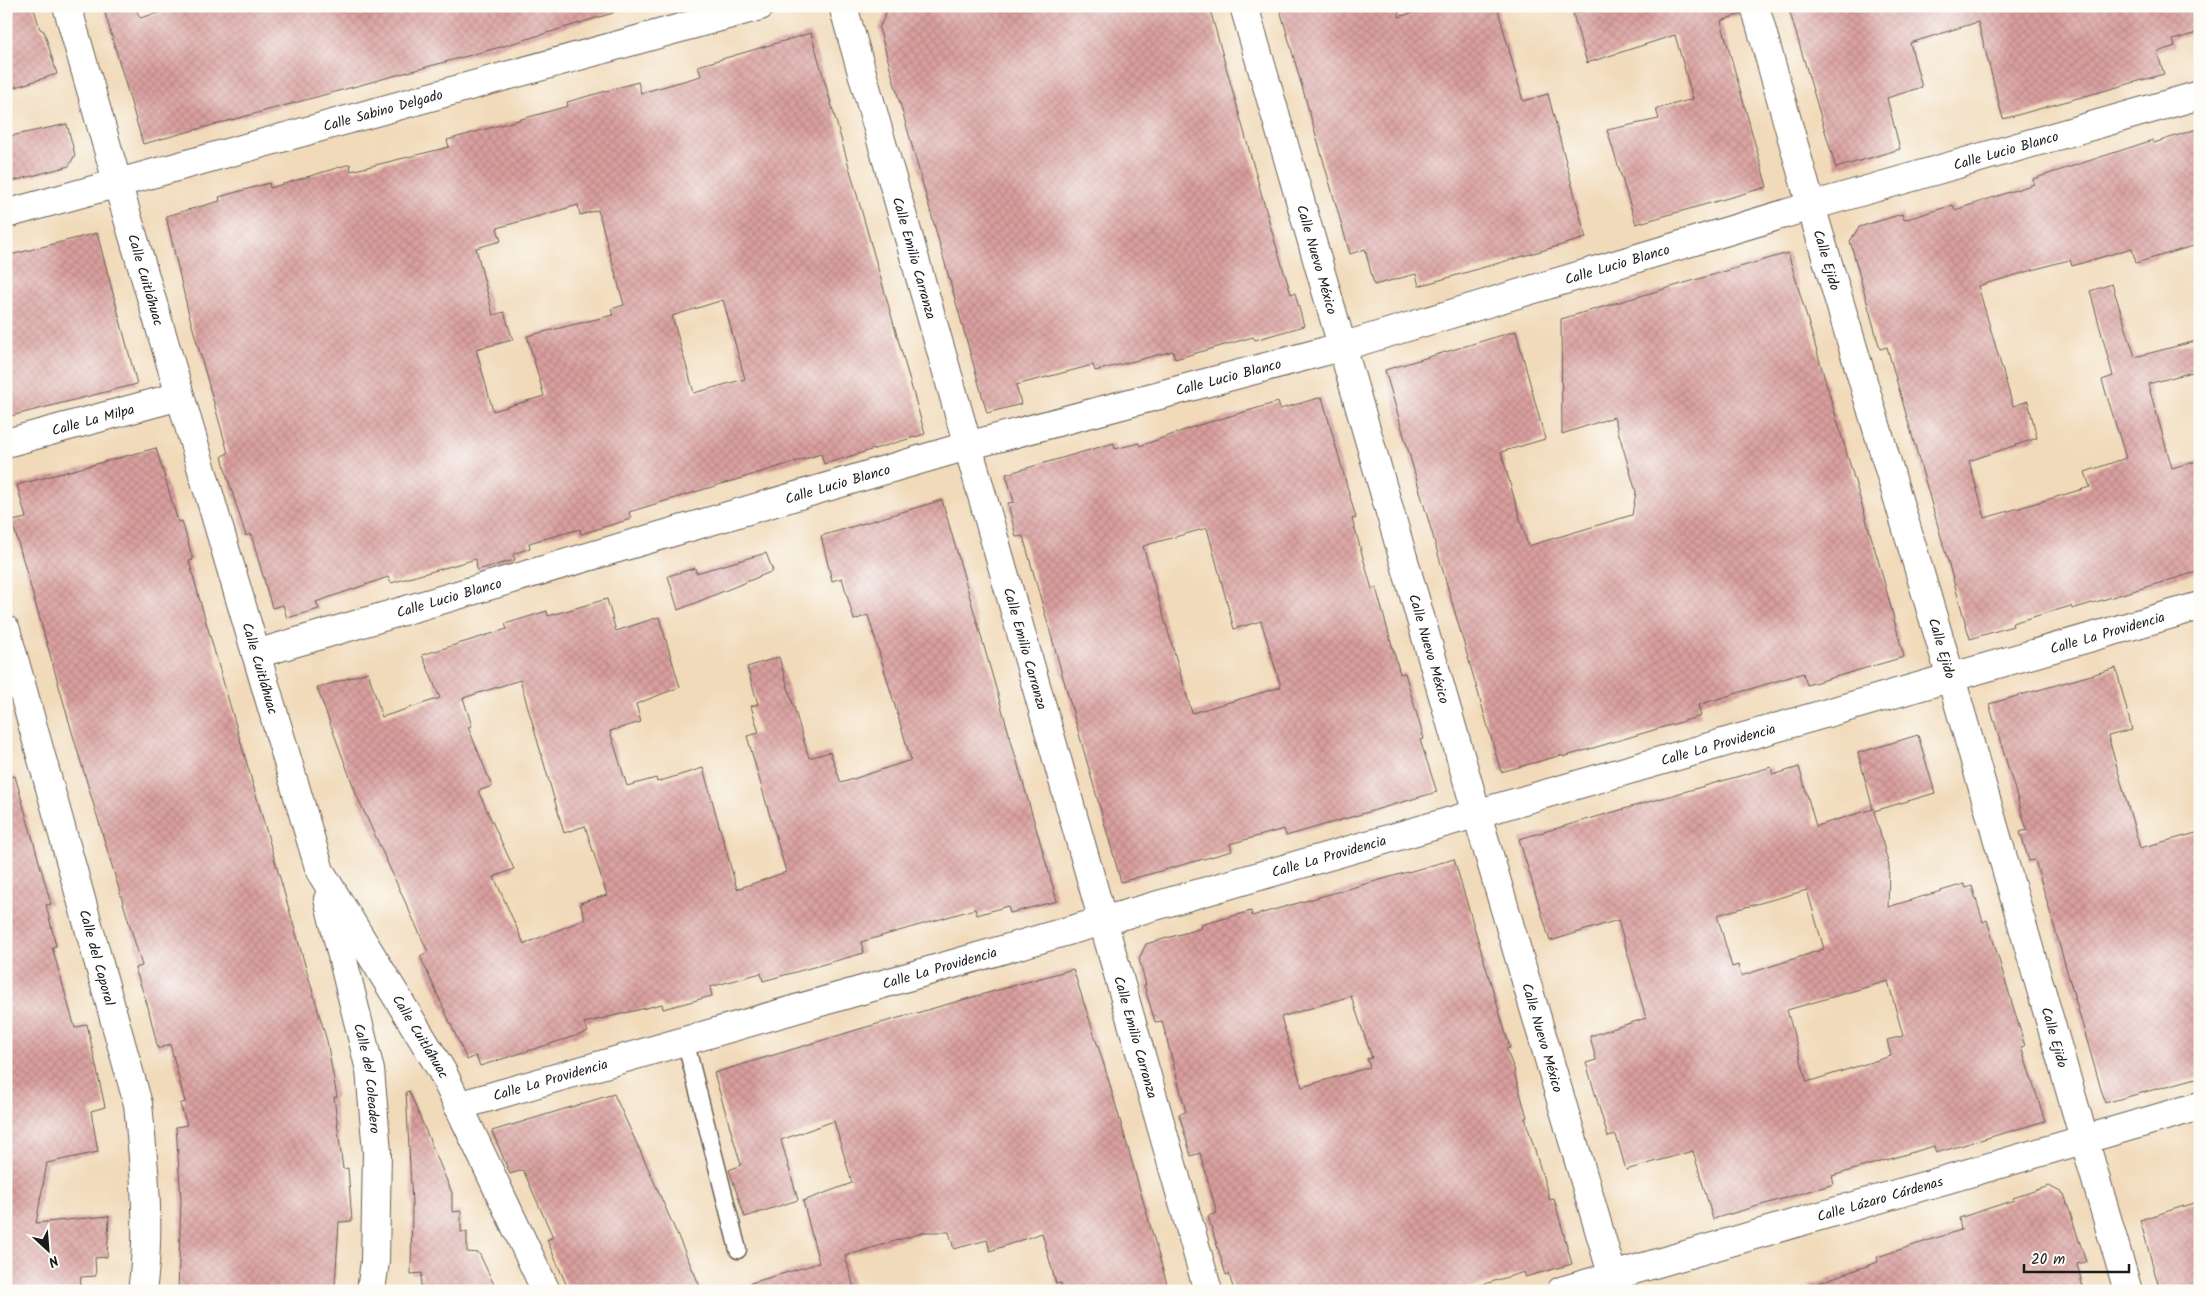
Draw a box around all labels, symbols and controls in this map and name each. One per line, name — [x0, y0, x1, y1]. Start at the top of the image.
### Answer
street label: Calle Sabino Delgado — [321, 84, 446, 138]
street label: Calle Lucio Blanco — [1951, 126, 2061, 177]
street label: Calle Emilio Carranza — [886, 195, 941, 322]
street label: Calle Nuevo México — [1290, 202, 1342, 317]
street label: Calle Ejido — [1807, 227, 1845, 293]
street label: Calle Cuitláhuac — [121, 232, 169, 329]
street label: Calle Lucio Blanco — [1562, 239, 1673, 291]
street label: Calle Lucio Blanco — [1173, 353, 1284, 402]
street label: Calle La Milpa — [49, 399, 137, 442]
street label: Calle Lucio Blanco — [783, 459, 893, 511]
street label: Calle Lucio Blanco — [394, 573, 504, 624]
street label: Calle Emilio Carranza — [997, 585, 1052, 713]
street label: Calle Nuevo México — [1402, 592, 1455, 707]
street label: Calle La Providencia — [2048, 607, 2168, 660]
street label: Calle Ejido — [1922, 616, 1961, 682]
street label: Calle Cuitláhuac — [235, 620, 283, 717]
street label: Calle La Providencia — [1658, 718, 1778, 772]
street label: Calle La Providencia — [1269, 830, 1389, 884]
street label: Calle del Caporal — [72, 907, 120, 1009]
street label: Calle La Providencia — [880, 942, 1000, 996]
street label: Calle Emilio Carranza — [1107, 974, 1163, 1101]
street label: Calle Nuevo México — [1515, 980, 1568, 1095]
street label: Calle Cuitláhuac — [386, 991, 454, 1082]
street label: Calle Ejido — [2035, 1005, 2073, 1071]
street label: Calle del Coleadero — [347, 1021, 385, 1134]
street label: Calle La Providencia — [491, 1054, 611, 1107]
street label: Calle Lázaro Cárdenas — [1815, 1171, 1946, 1228]
north arrow — [22, 1224, 72, 1274]
scale bar — [2024, 1242, 2128, 1274]
text: 20 m — [2031, 1248, 2065, 1272]
text: N — [44, 1249, 62, 1273]

